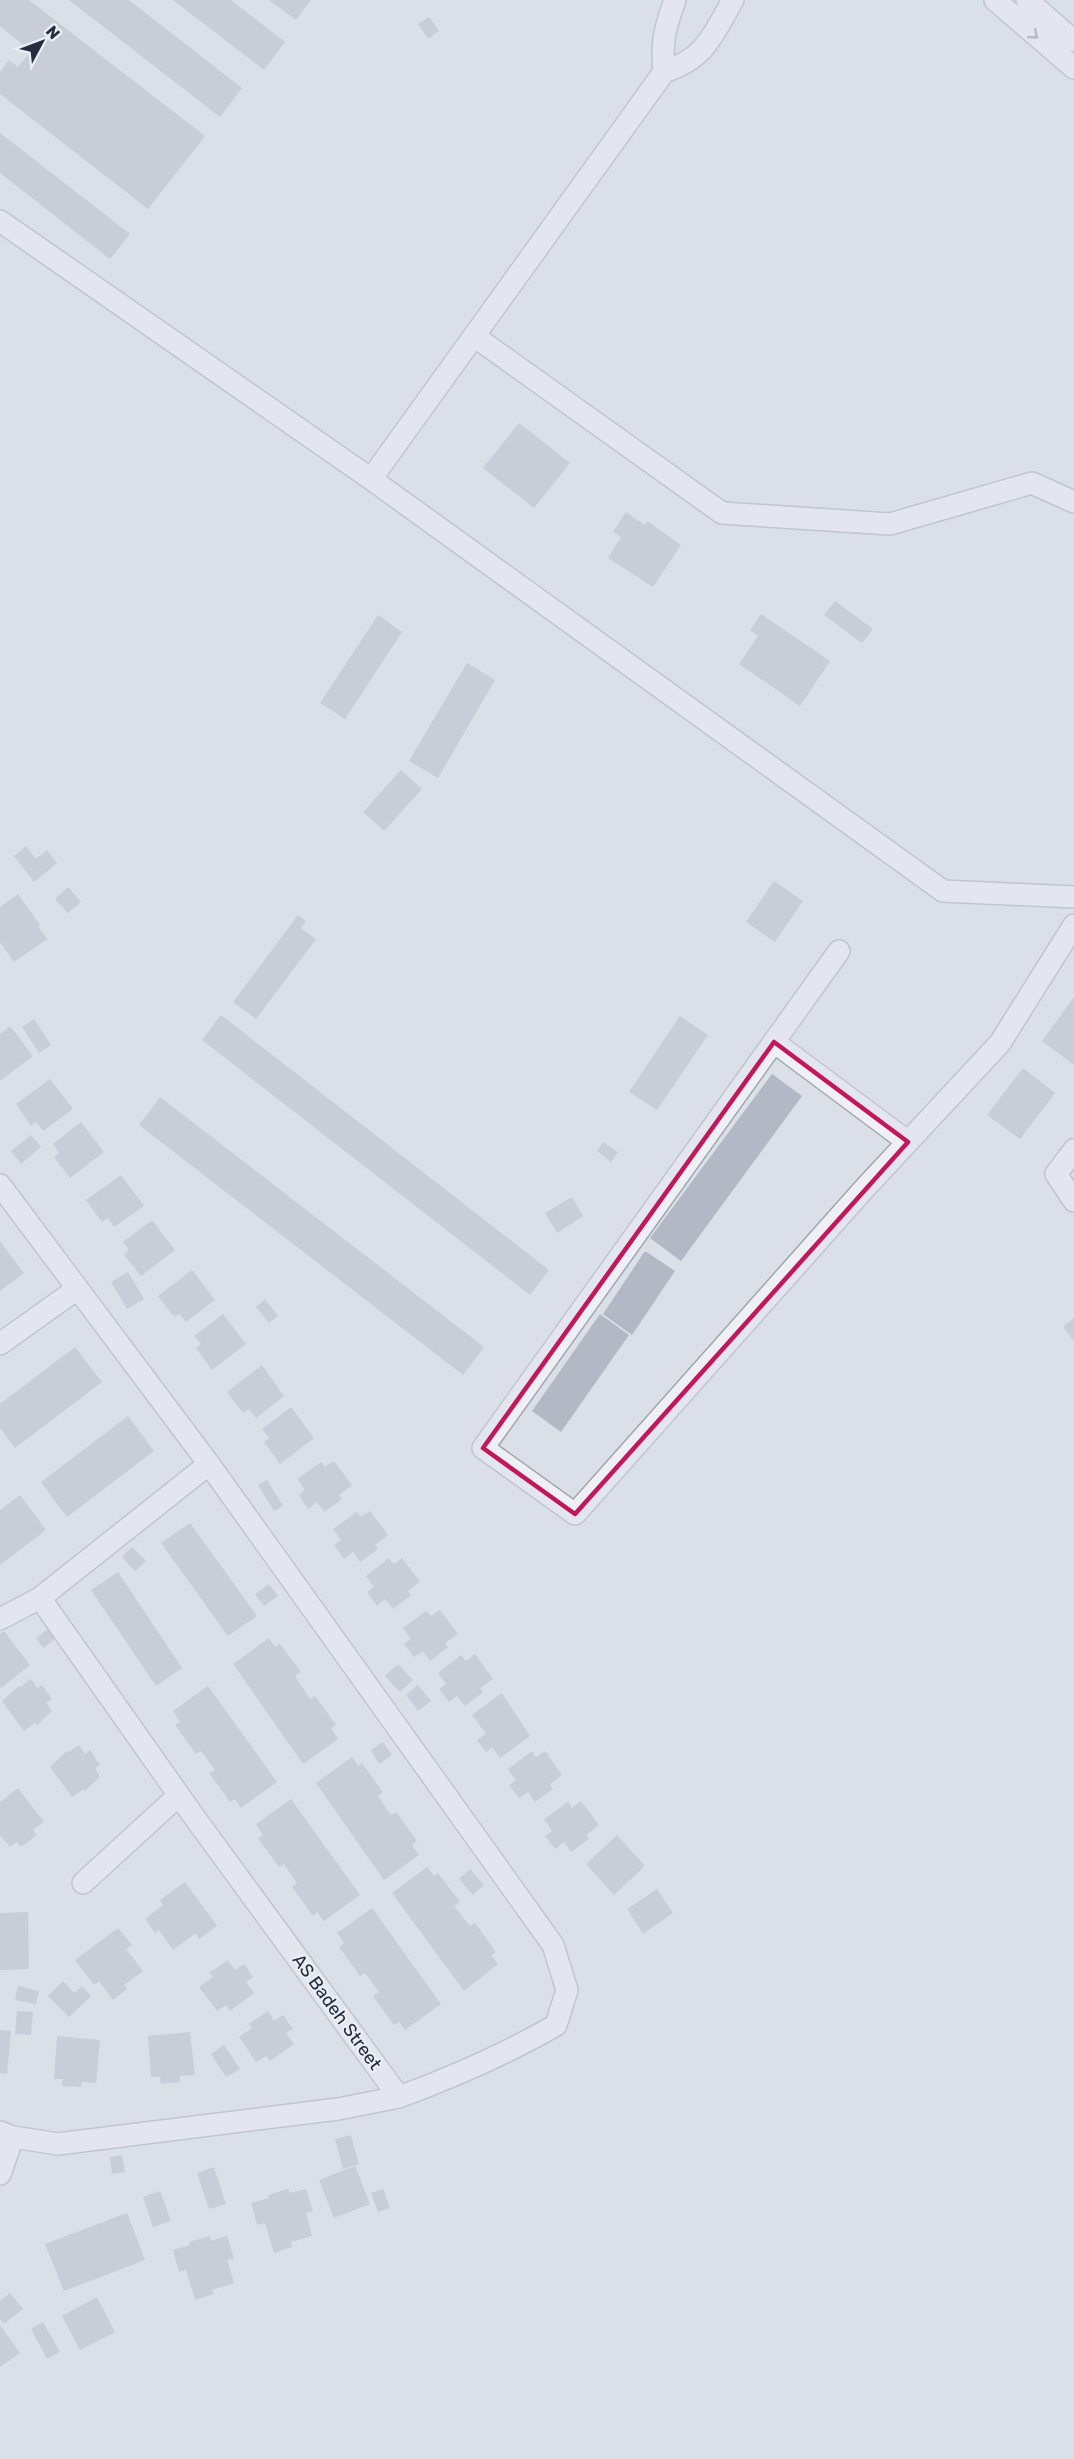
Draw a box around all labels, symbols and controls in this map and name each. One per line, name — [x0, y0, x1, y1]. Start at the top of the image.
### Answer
north arrow — [12, 12, 72, 72]
text: N — [42, 22, 64, 43]
one-way arrow — [1027, 27, 1038, 38]
street label: AS Badeh Street — [288, 1950, 386, 2074]

